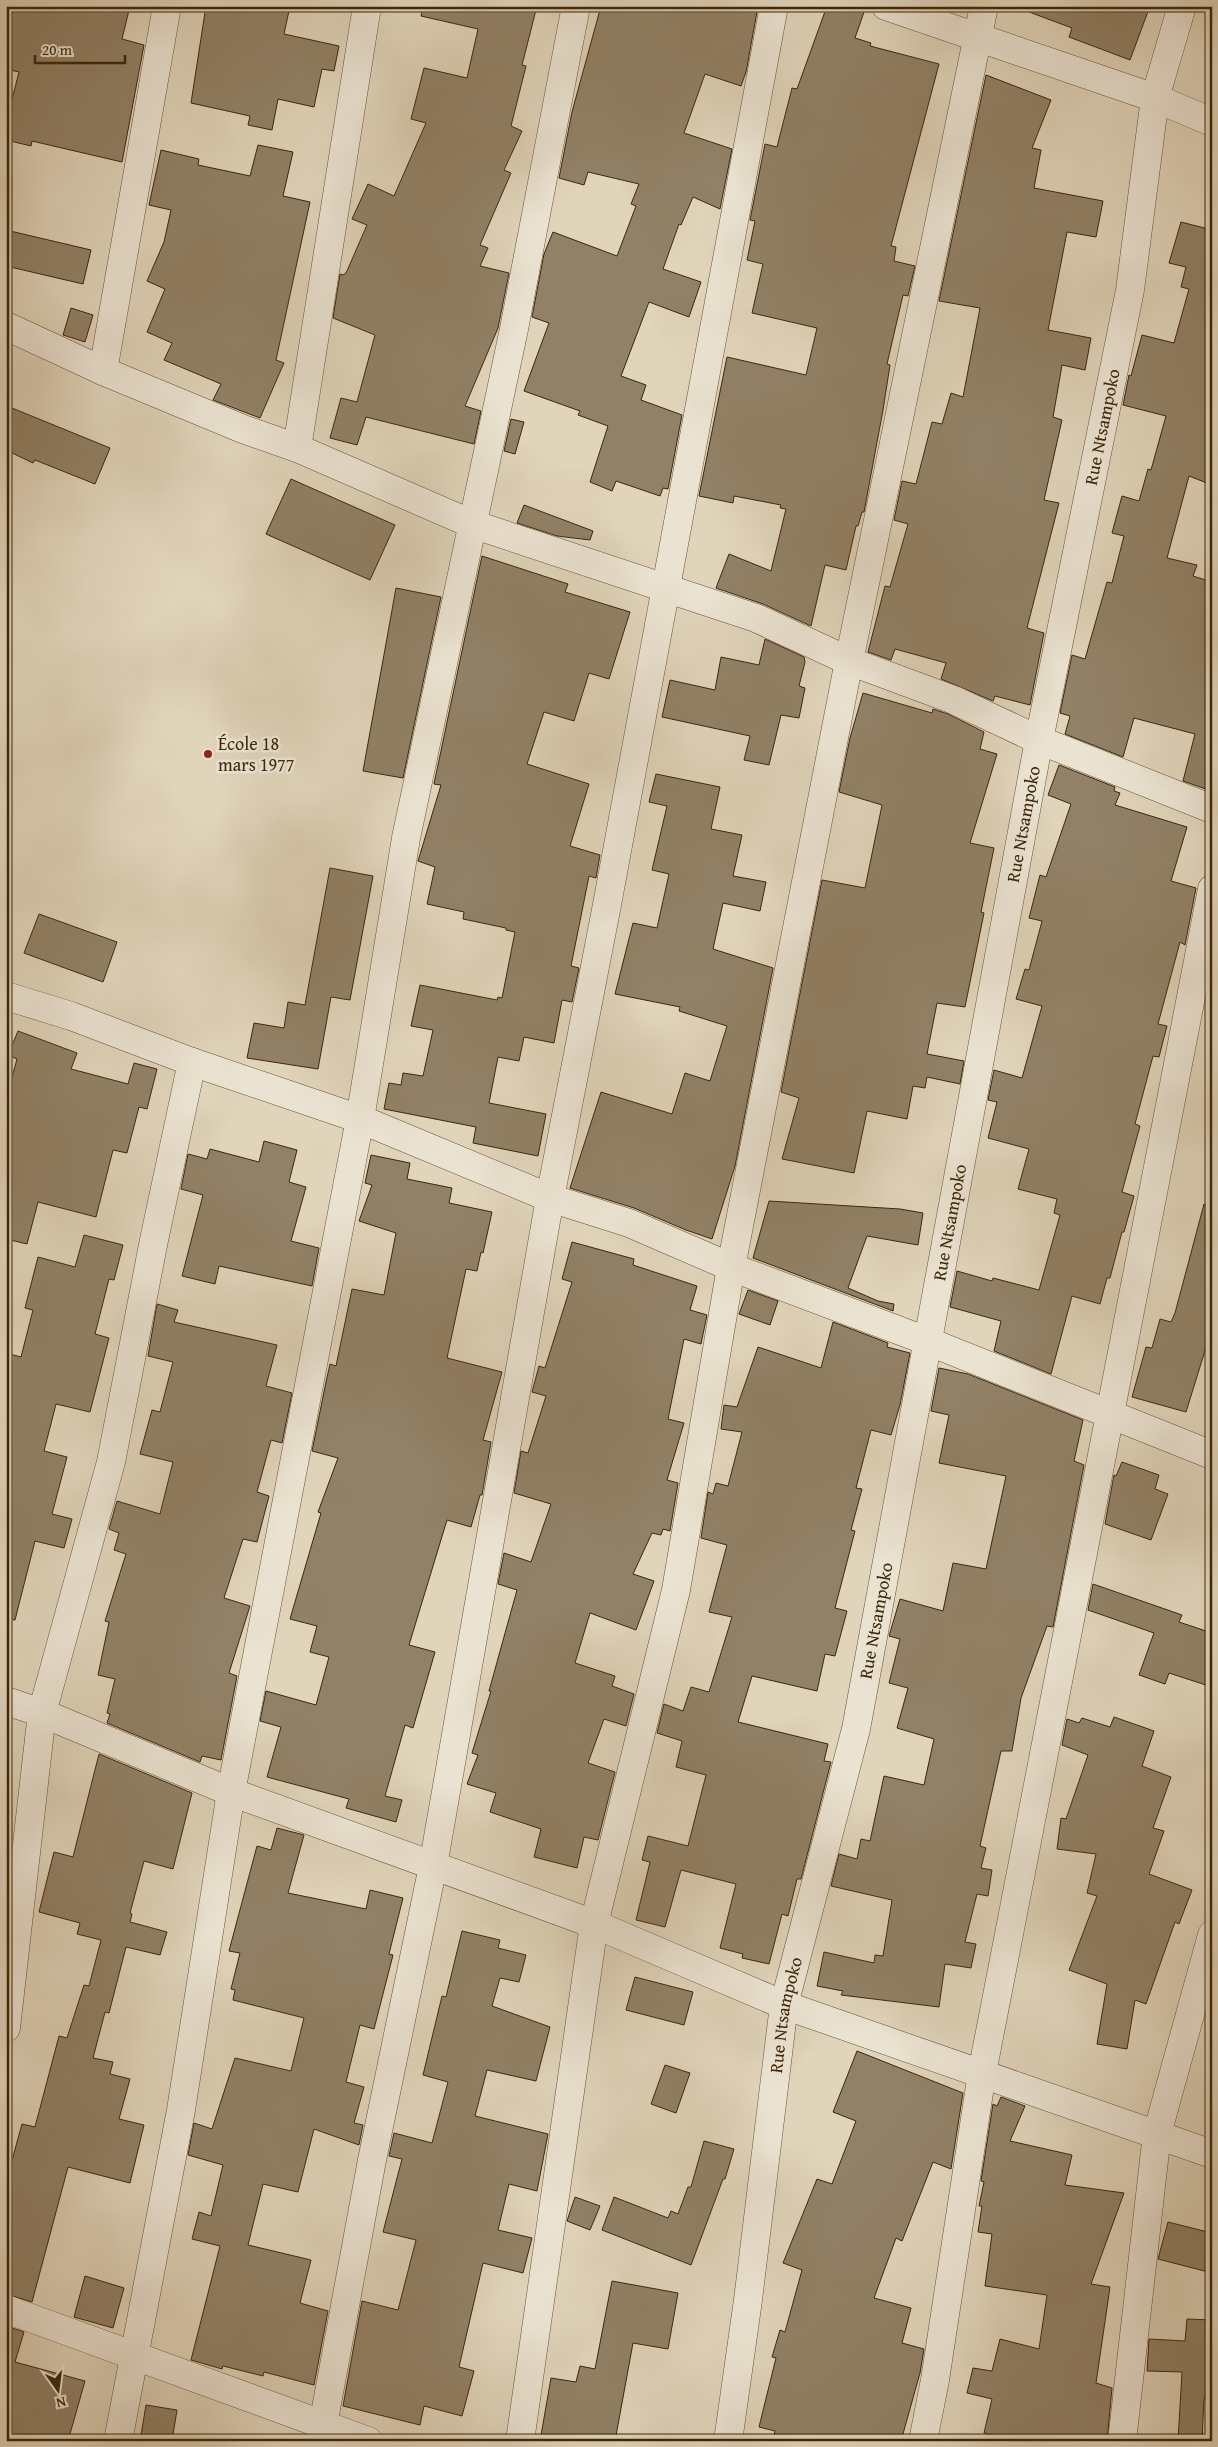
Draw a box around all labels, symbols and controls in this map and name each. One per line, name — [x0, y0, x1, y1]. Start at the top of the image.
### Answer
scale bar — [35, 32, 125, 64]
text: 20 m — [42, 39, 73, 60]
street label: Rue Ntsampoko — [1077, 366, 1127, 487]
place label: École 18 mars 1977 — [218, 730, 294, 778]
marker: École 18 mars 1977 — [202, 748, 214, 760]
street label: Rue Ntsampoko — [999, 764, 1047, 885]
street label: Rue Ntsampoko — [925, 1162, 973, 1283]
street label: Rue Ntsampoko — [852, 1560, 900, 1681]
street label: Rue Ntsampoko — [762, 1954, 809, 2075]
north arrow — [32, 2364, 82, 2414]
text: N — [54, 2392, 68, 2414]

